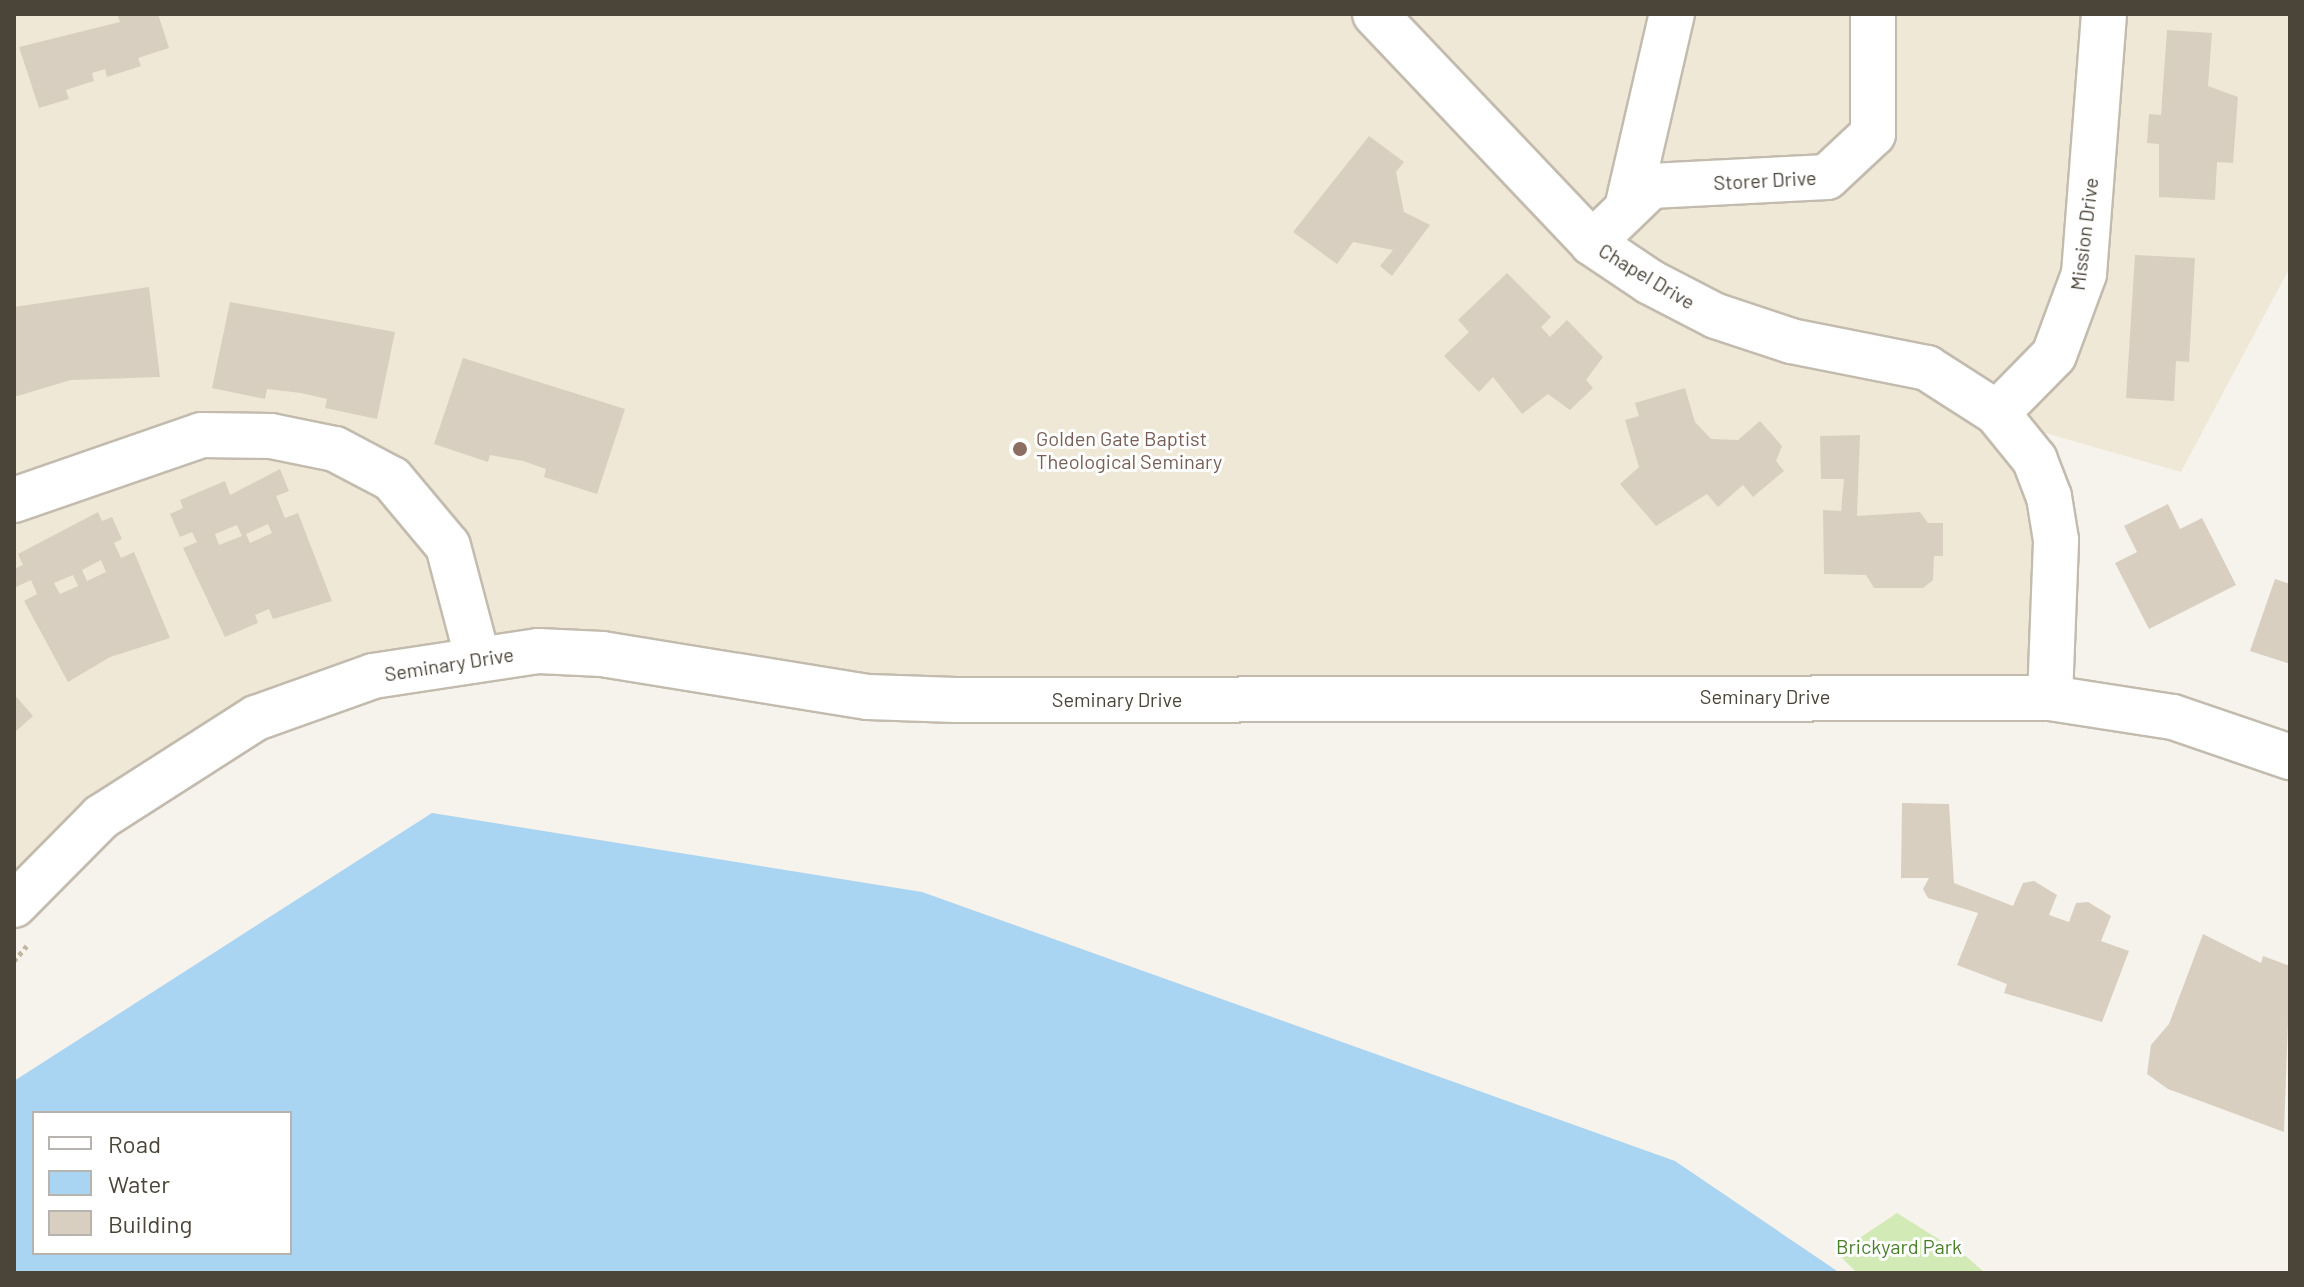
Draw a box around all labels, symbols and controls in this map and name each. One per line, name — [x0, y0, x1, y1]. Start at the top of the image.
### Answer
street label: Storer Drive — [1713, 165, 1817, 195]
street label: Mission Drive — [2065, 176, 2103, 292]
street label: Chapel Drive — [1595, 238, 1699, 314]
place label: Golden Gate Baptist Theological Seminary — [1036, 426, 1222, 473]
marker: Golden Gate Baptist Theological Seminary — [1011, 440, 1029, 458]
street label: Seminary Drive — [383, 642, 515, 686]
street label: Seminary Drive — [1700, 684, 1830, 708]
street label: Seminary Drive — [1052, 687, 1182, 711]
legend — [32, 1111, 292, 1255]
text: Road — [108, 1129, 161, 1158]
text: Water — [108, 1169, 170, 1198]
text: Building — [108, 1209, 192, 1238]
park label: Brickyard Park — [1836, 1234, 1962, 1258]

